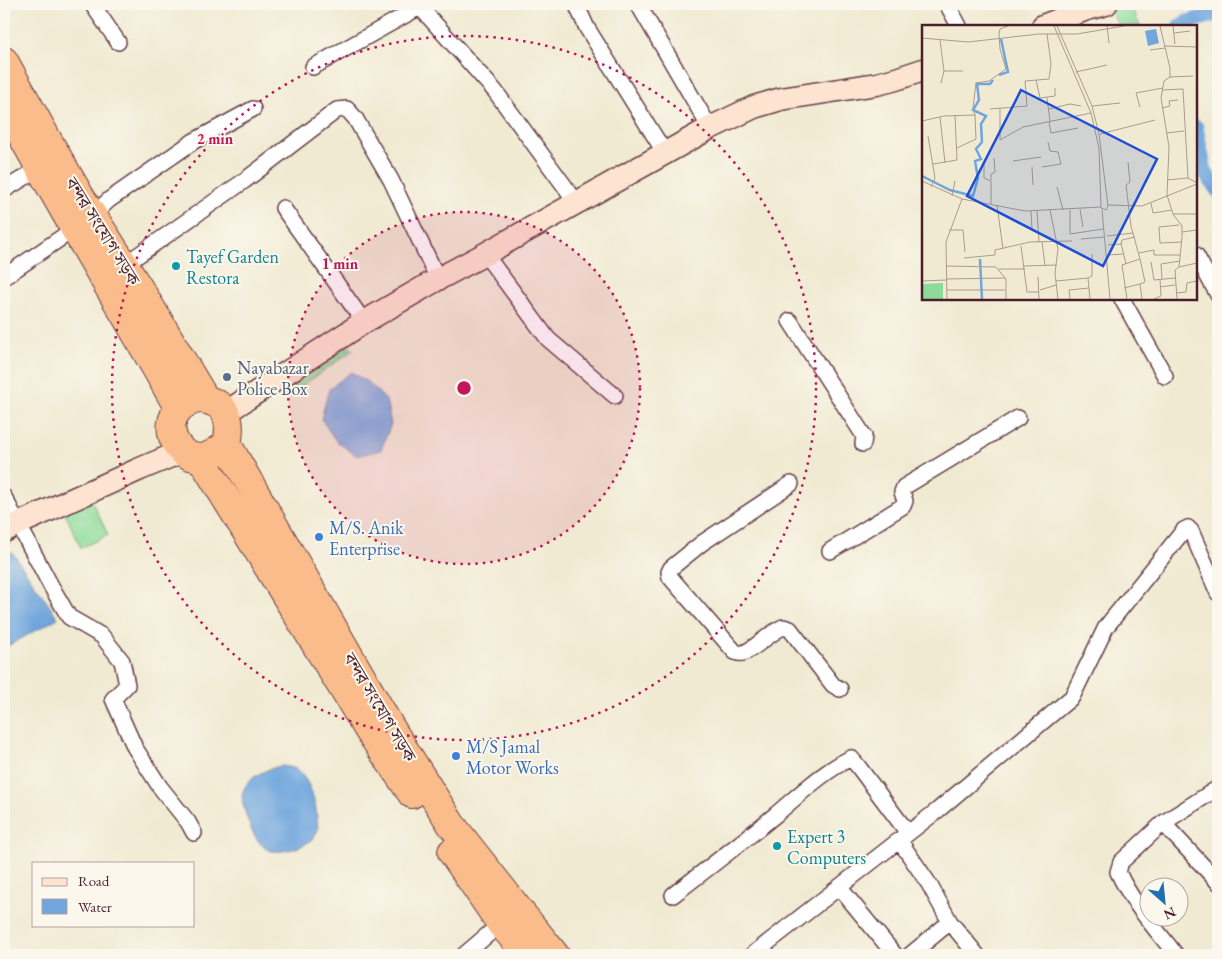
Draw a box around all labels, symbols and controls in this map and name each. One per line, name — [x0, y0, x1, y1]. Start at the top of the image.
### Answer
inset map — [922, 25, 1197, 300]
text: 2 min — [197, 129, 234, 148]
street label: বন্দর সংযোগ সড়ক — [60, 172, 146, 291]
place label: Tayef Garden Restora — [186, 245, 279, 289]
text: 1 min — [322, 254, 359, 273]
marker: Tayef Garden Restora — [170, 260, 182, 272]
place label: Nayabazar Police Box — [237, 356, 309, 400]
marker: Nayabazar Police Box — [221, 371, 233, 383]
centre of rings — [455, 379, 473, 397]
place label: M/S. Anik Enterprise — [329, 516, 404, 560]
marker: M/S. Anik Enterprise — [313, 531, 325, 543]
street label: বন্দর সংযোগ সড়ক — [338, 647, 422, 767]
place label: M/S Jamal Motor Works — [466, 735, 559, 779]
marker: M/S Jamal Motor Works — [450, 750, 462, 762]
place label: Expert 3 Computers — [787, 825, 866, 869]
marker: Expert 3 Computers — [771, 840, 783, 852]
legend — [32, 862, 195, 926]
text: Road — [78, 871, 110, 890]
north arrow — [1140, 876, 1190, 926]
text: Water — [78, 897, 112, 916]
text: N — [1160, 903, 1179, 924]

